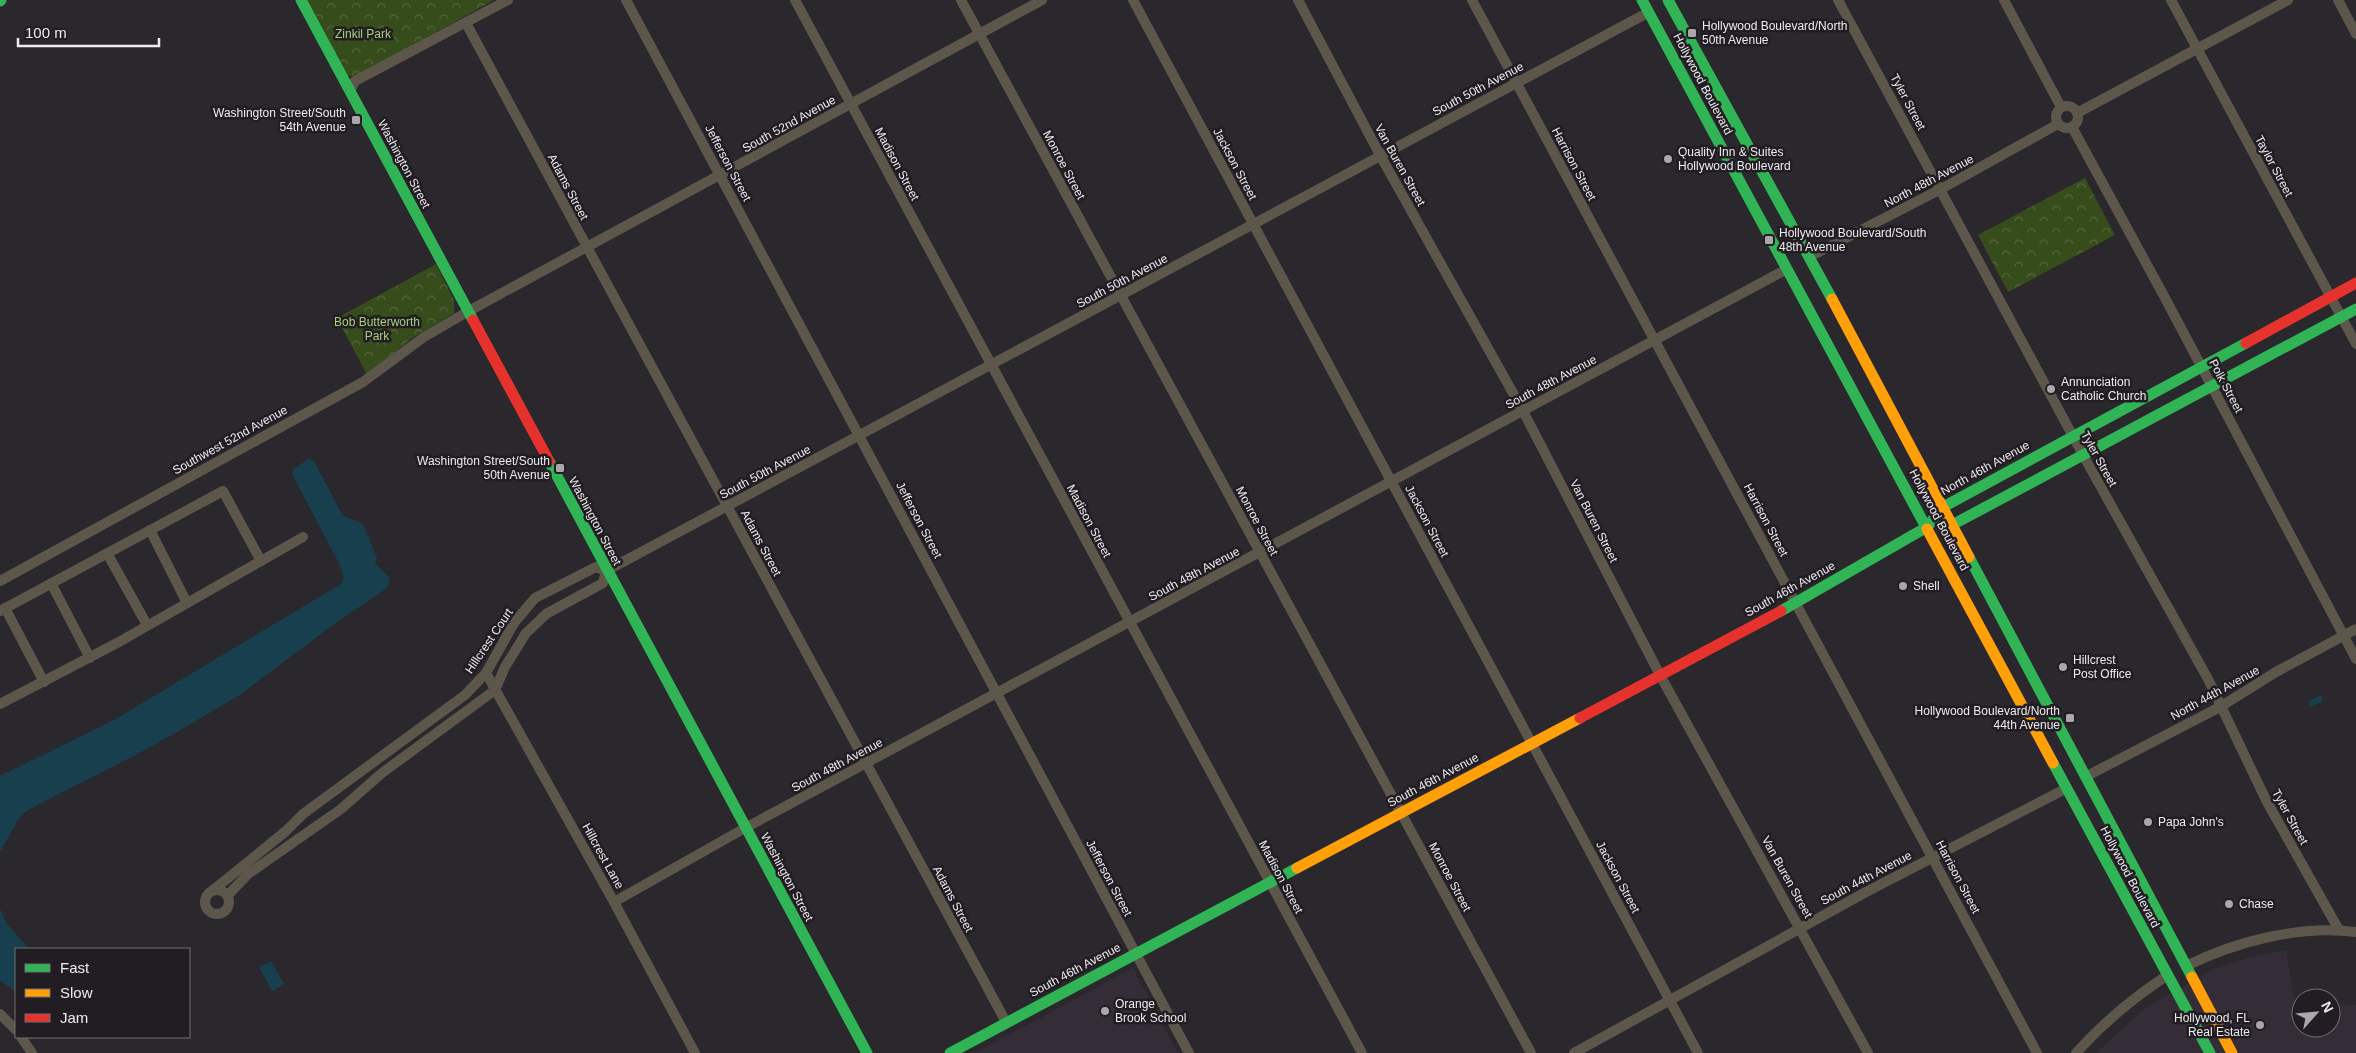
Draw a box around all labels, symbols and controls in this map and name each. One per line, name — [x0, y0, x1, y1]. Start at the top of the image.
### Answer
scale bar — [18, 15, 159, 47]
place label: Hollywood Boulevard/North 50th Avenue — [1702, 19, 1847, 47]
text: 100 m — [25, 24, 67, 41]
park label: Zinkil Park — [335, 27, 392, 41]
marker: Hollywood Boulevard/North 50th Avenue — [1686, 27, 1698, 39]
street label: Hollywood Boulevard — [1670, 31, 1736, 137]
street label: South 50th Avenue — [1430, 59, 1526, 119]
street label: Tyler Street — [1887, 72, 1929, 133]
street label: South 52nd Avenue — [740, 92, 838, 155]
place label: Washington Street/South 54th Avenue — [213, 106, 346, 134]
marker: Washington Street/South 54th Avenue — [350, 114, 362, 126]
street label: Washington Street — [375, 117, 434, 211]
street label: Jefferson Street — [702, 122, 754, 204]
street label: Van Buren Street — [1372, 122, 1429, 209]
street label: Madison Street — [872, 125, 922, 203]
street label: Harrison Street — [1549, 125, 1599, 203]
street label: Jackson Street — [1210, 126, 1260, 203]
street label: Monroe Street — [1040, 128, 1088, 202]
street label: Taylor Street — [2252, 133, 2296, 200]
place label: Quality Inn & Suites Hollywood Boulevard — [1678, 145, 1791, 173]
street label: North 48th Avenue — [1882, 151, 1976, 210]
street label: Adams Street — [545, 152, 592, 223]
marker: Quality Inn & Suites Hollywood Boulevard — [1662, 153, 1674, 165]
place label: Hollywood Boulevard/South 48th Avenue — [1779, 226, 1926, 254]
marker: Hollywood Boulevard/South 48th Avenue — [1763, 234, 1775, 246]
street label: South 50th Avenue — [1074, 251, 1170, 311]
park label: Bob Butterworth Park — [334, 315, 420, 343]
street label: South 48th Avenue — [1503, 352, 1599, 412]
street label: Polk Street — [2206, 357, 2246, 416]
place label: Annunciation Catholic Church — [2061, 375, 2146, 403]
marker: Annunciation Catholic Church — [2045, 383, 2057, 395]
street label: Southwest 52nd Avenue — [170, 402, 290, 477]
street label: Tyler Street — [2078, 429, 2120, 490]
street label: North 46th Avenue — [1938, 438, 2032, 498]
street label: South 50th Avenue — [717, 442, 813, 502]
place label: Washington Street/South 50th Avenue — [417, 454, 550, 482]
marker: Washington Street/South 50th Avenue — [554, 462, 566, 474]
street label: Hollywood Boulevard — [1906, 467, 1972, 573]
street label: Washington Street — [566, 474, 625, 568]
street label: Van Buren Street — [1567, 477, 1621, 565]
street label: Jefferson Street — [893, 479, 945, 561]
street label: Harrison Street — [1741, 481, 1791, 559]
street label: Madison Street — [1064, 482, 1114, 560]
street label: Jackson Street — [1402, 483, 1452, 560]
street label: Monroe Street — [1233, 484, 1281, 558]
street label: Adams Street — [738, 508, 785, 579]
street label: South 48th Avenue — [1146, 544, 1242, 604]
street label: South 46th Avenue — [1742, 558, 1838, 620]
place label: Shell — [1913, 579, 1940, 593]
marker: Shell — [1897, 580, 1909, 592]
street label: Hillcrest Court — [462, 605, 516, 676]
place label: Hillcrest Post Office — [2073, 653, 2132, 681]
marker: Hillcrest Post Office — [2057, 661, 2069, 673]
street label: North 44th Avenue — [2168, 663, 2262, 723]
place label: Hollywood Boulevard/North 44th Avenue — [1915, 704, 2060, 732]
marker: Hollywood Boulevard/North 44th Avenue — [2064, 712, 2076, 724]
street label: South 48th Avenue — [789, 735, 885, 795]
street label: South 46th Avenue — [1385, 750, 1481, 810]
street label: Tyler Street — [2269, 787, 2311, 848]
place label: Papa John's — [2158, 815, 2224, 829]
marker: Papa John's — [2142, 816, 2154, 828]
street label: Hillcrest Lane — [579, 821, 627, 891]
street label: Hollywood Boulevard — [2097, 824, 2163, 930]
street label: Washington Street — [758, 830, 817, 924]
street label: Van Buren Street — [1759, 834, 1816, 921]
street label: Jefferson Street — [1083, 837, 1135, 919]
street label: Madison Street — [1256, 838, 1306, 916]
street label: Harrison Street — [1933, 838, 1983, 916]
street label: Jackson Street — [1593, 839, 1643, 916]
street label: Monroe Street — [1426, 840, 1474, 914]
street label: South 44th Avenue — [1818, 848, 1914, 908]
street label: Adams Street — [930, 864, 977, 935]
place label: Chase — [2239, 897, 2274, 911]
marker: Chase — [2223, 898, 2235, 910]
street label: South 46th Avenue — [1027, 940, 1123, 1000]
legend — [15, 948, 190, 1038]
text: Fast — [60, 959, 90, 976]
text: Slow — [60, 984, 93, 1001]
north arrow — [2291, 988, 2341, 1038]
place label: Orange Brook School — [1115, 997, 1186, 1025]
text: N — [2318, 999, 2337, 1015]
marker: Orange Brook School — [1099, 1005, 1111, 1017]
text: Jam — [60, 1009, 88, 1026]
place label: Hollywood, FL Real Estate — [2174, 1011, 2250, 1039]
marker: Hollywood, FL Real Estate — [2254, 1019, 2266, 1031]

